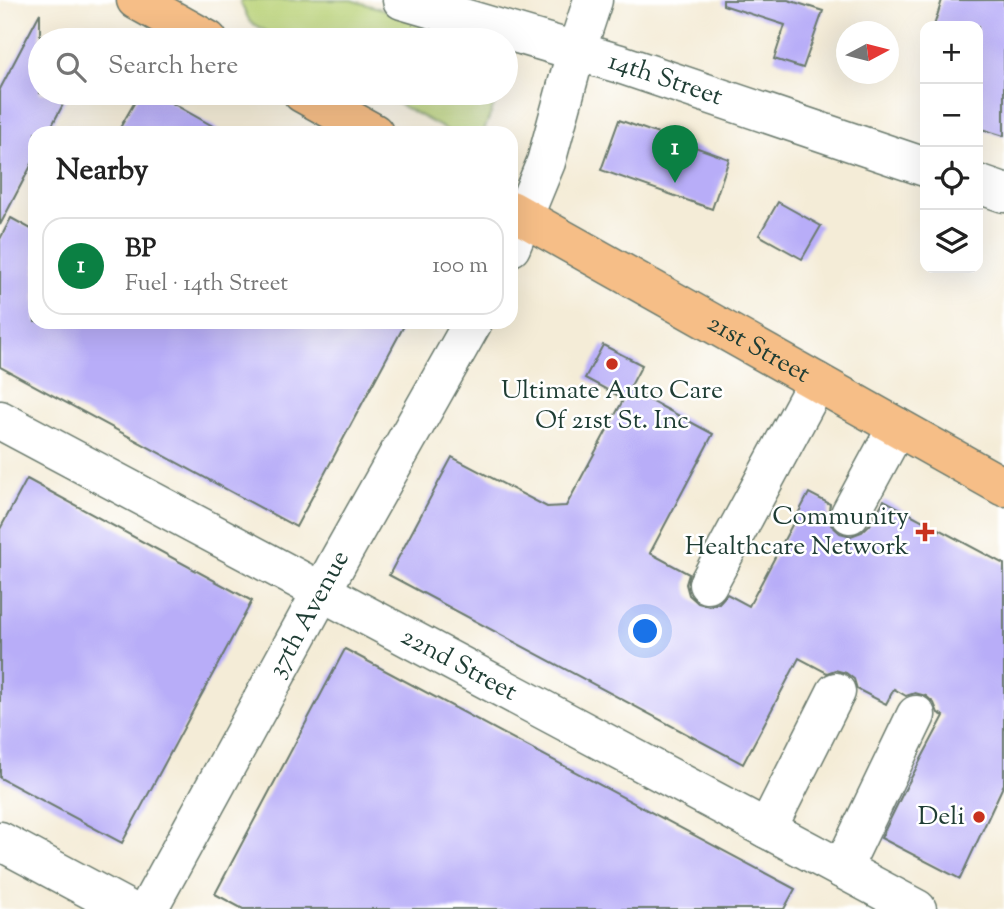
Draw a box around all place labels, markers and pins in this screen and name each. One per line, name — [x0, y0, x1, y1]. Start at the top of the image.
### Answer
pin: 1 — [652, 125, 698, 183]
marker: Ultimate Auto Care Of 21st St. Inc — [604, 356, 620, 372]
place label: Ultimate Auto Care Of 21st St. Inc — [501, 373, 723, 440]
place label: Community Healthcare Network — [685, 499, 909, 566]
marker: Community Healthcare Network — [915, 522, 935, 542]
place label: Deli — [918, 799, 965, 836]
marker: Deli — [971, 809, 987, 825]

